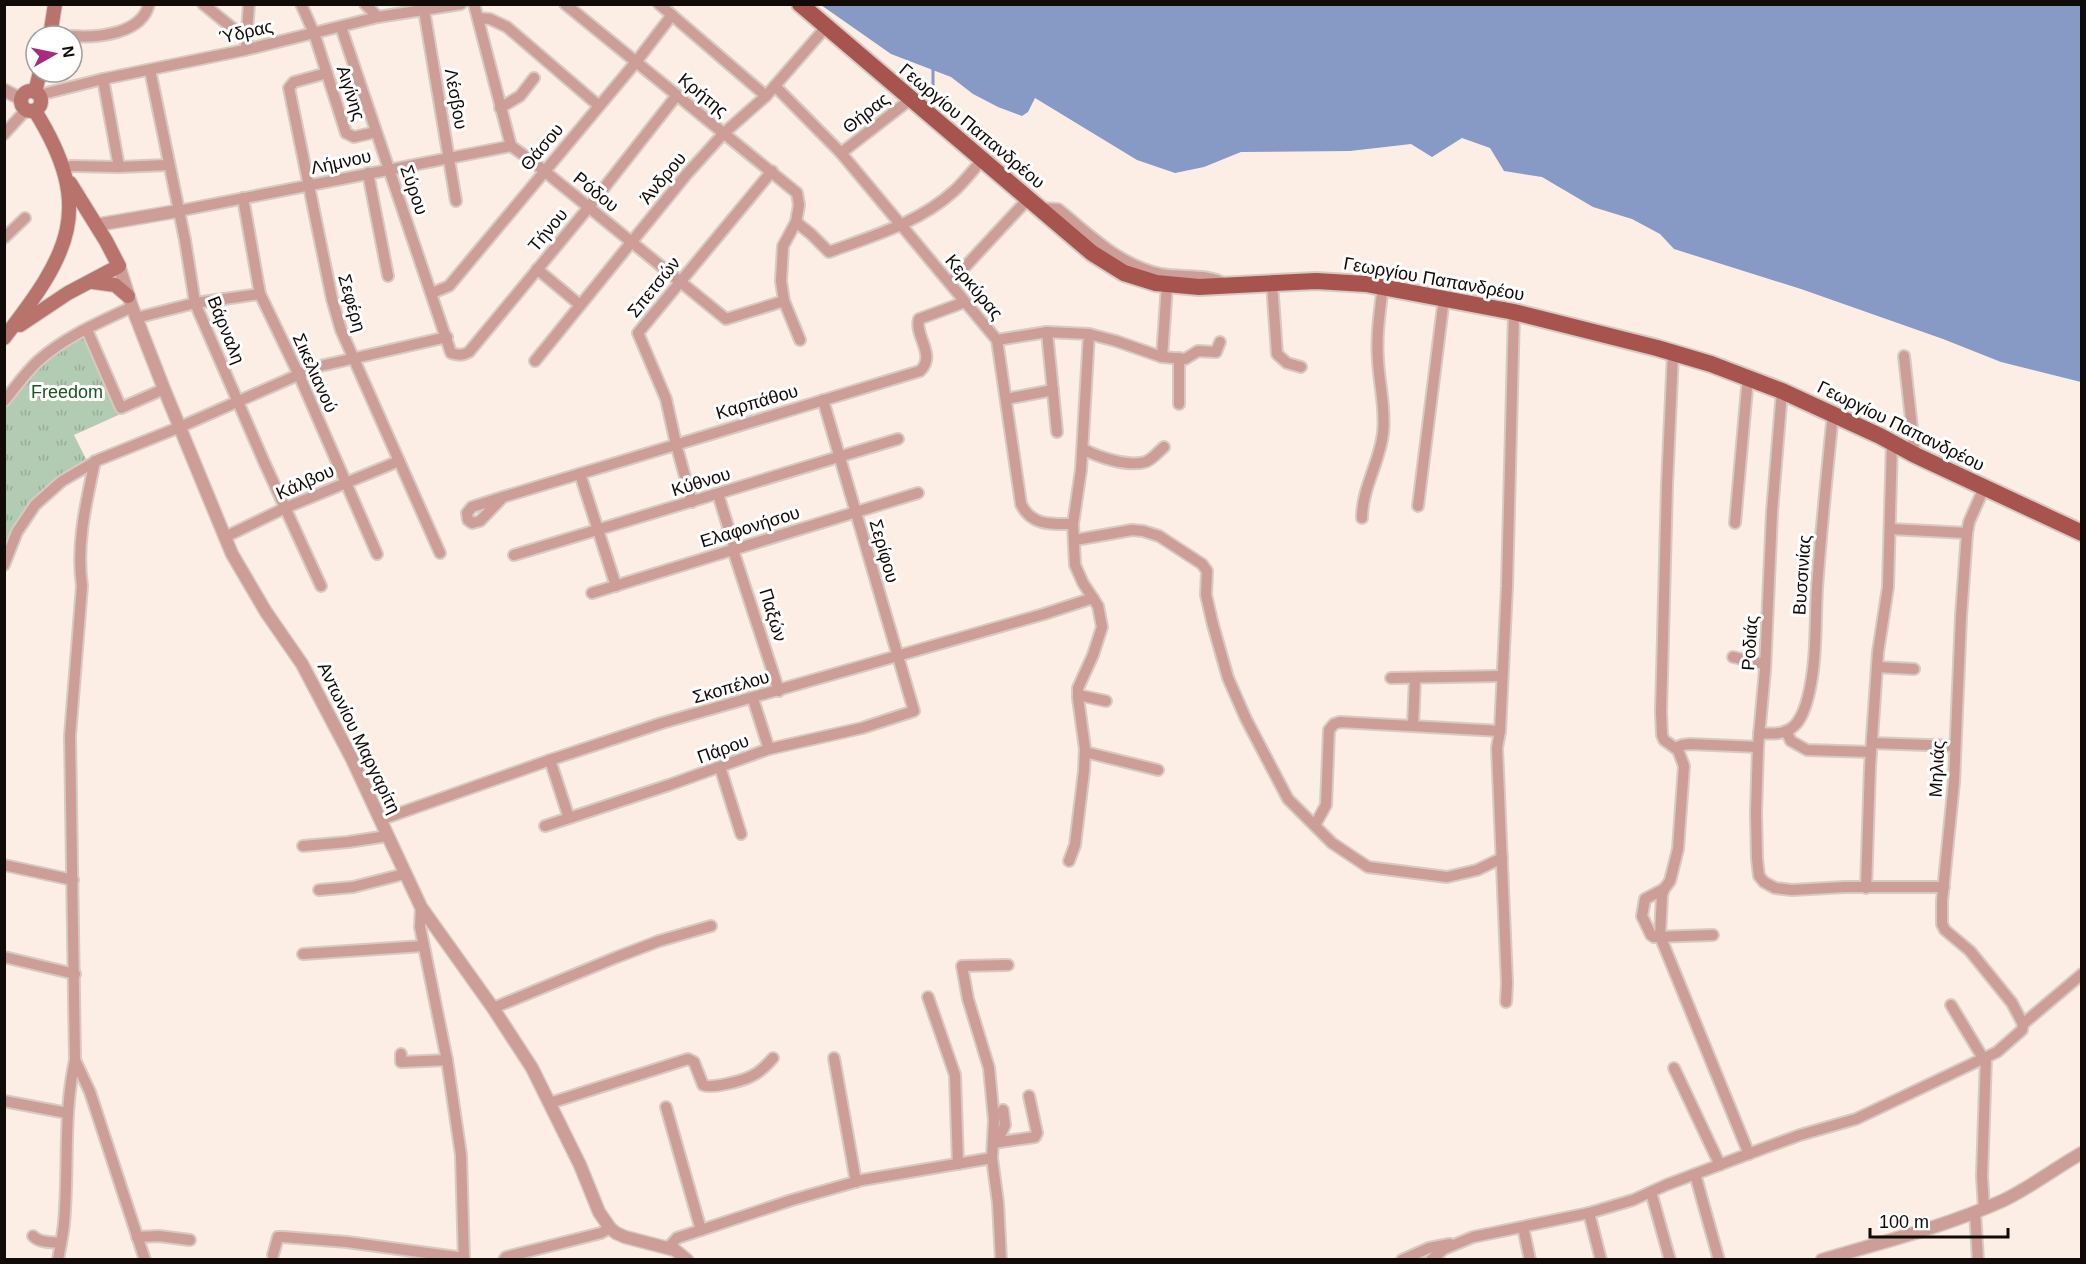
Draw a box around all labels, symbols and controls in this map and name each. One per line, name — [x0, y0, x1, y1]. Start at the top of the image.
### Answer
street label: Ύδρας — [217, 16, 275, 48]
north arrow — [24, 24, 84, 84]
text: N — [59, 45, 78, 59]
street label: Γεωργίου Παπανδρέου — [895, 59, 1049, 193]
street label: Αιγίνης — [333, 63, 369, 123]
street label: Λέσβου — [441, 67, 471, 131]
street label: Κρήτης — [674, 69, 732, 121]
street label: Θήρας — [839, 89, 893, 137]
street label: Θάσου — [517, 119, 567, 175]
street label: Λήμνου — [309, 146, 373, 178]
street label: Άνδρου — [636, 148, 690, 208]
street label: Σύρου — [396, 163, 432, 217]
street label: Ρόδου — [570, 168, 622, 216]
street label: Τήνου — [524, 204, 572, 256]
street label: Κερκύρας — [941, 251, 1007, 324]
street label: Σπετσών — [624, 253, 684, 321]
street label: Γεωργίου Παπανδρέου — [1342, 253, 1526, 305]
street label: Σεφέρη — [334, 272, 370, 334]
street label: Βάρναλη — [203, 293, 249, 367]
street label: Σικελιανού — [289, 330, 341, 416]
street label: Γεωργίου Παπανδρέου — [1814, 377, 1988, 475]
street label: Καρπάθου — [714, 381, 800, 423]
park label: Freedom — [31, 382, 103, 402]
street label: Κάλβου — [273, 460, 337, 504]
street label: Κύθνου — [669, 464, 733, 500]
street label: Ελαφονήσου — [698, 502, 802, 552]
street label: Σερίφου — [865, 517, 903, 585]
street label: Βυσσινίας — [1789, 534, 1815, 616]
street label: Παξών — [755, 586, 791, 644]
street label: Ροδιάς — [1738, 614, 1762, 671]
street label: Αντωνίου Μαργαρίτη — [314, 659, 404, 817]
street label: Σκοπέλου — [690, 667, 772, 707]
street label: Πάρου — [694, 730, 752, 768]
street label: Μηλιάς — [1926, 740, 1948, 798]
scale bar — [1870, 1201, 2008, 1239]
text: 100 m — [1879, 1212, 1929, 1232]

